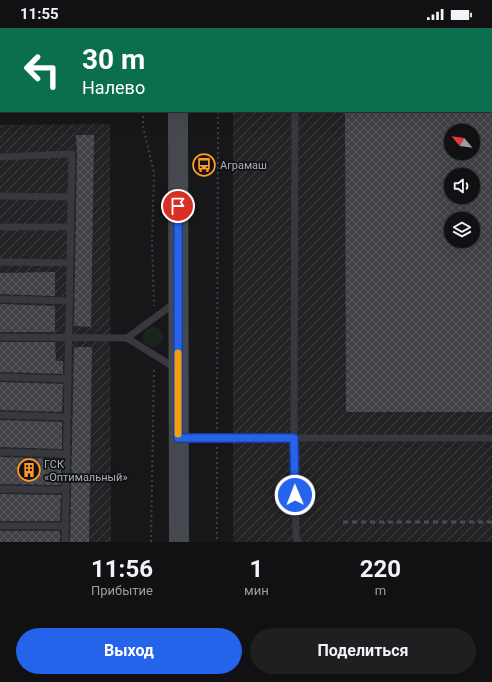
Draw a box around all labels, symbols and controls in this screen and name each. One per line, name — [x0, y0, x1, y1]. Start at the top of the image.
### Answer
text: 11:55 — [20, 5, 59, 23]
text: 30 m — [82, 43, 145, 76]
icon: left — [16, 44, 68, 96]
text: Налево — [82, 77, 145, 98]
north arrow — [444, 124, 480, 160]
map controls — [444, 124, 480, 248]
bus stop icon: Аграмаш — [191, 152, 217, 178]
place label: Аграмаш — [220, 159, 267, 172]
button: sound — [444, 168, 480, 204]
pin — [161, 189, 195, 223]
icon: arrive — [167, 195, 189, 217]
button: layers — [444, 212, 480, 248]
building icon: ГСК «Оптимальный» — [16, 457, 42, 483]
place label: ГСК «Оптимальный» — [44, 458, 128, 484]
position arrow — [274, 474, 316, 516]
text: 11:56 — [91, 555, 153, 583]
text: 1 — [249, 555, 263, 583]
text: 220 — [360, 555, 401, 583]
text: Прибытие — [91, 583, 153, 598]
text: мин — [244, 583, 269, 598]
text: m — [375, 583, 386, 598]
button: Выход — [16, 628, 242, 674]
button: Поделиться — [250, 628, 476, 674]

